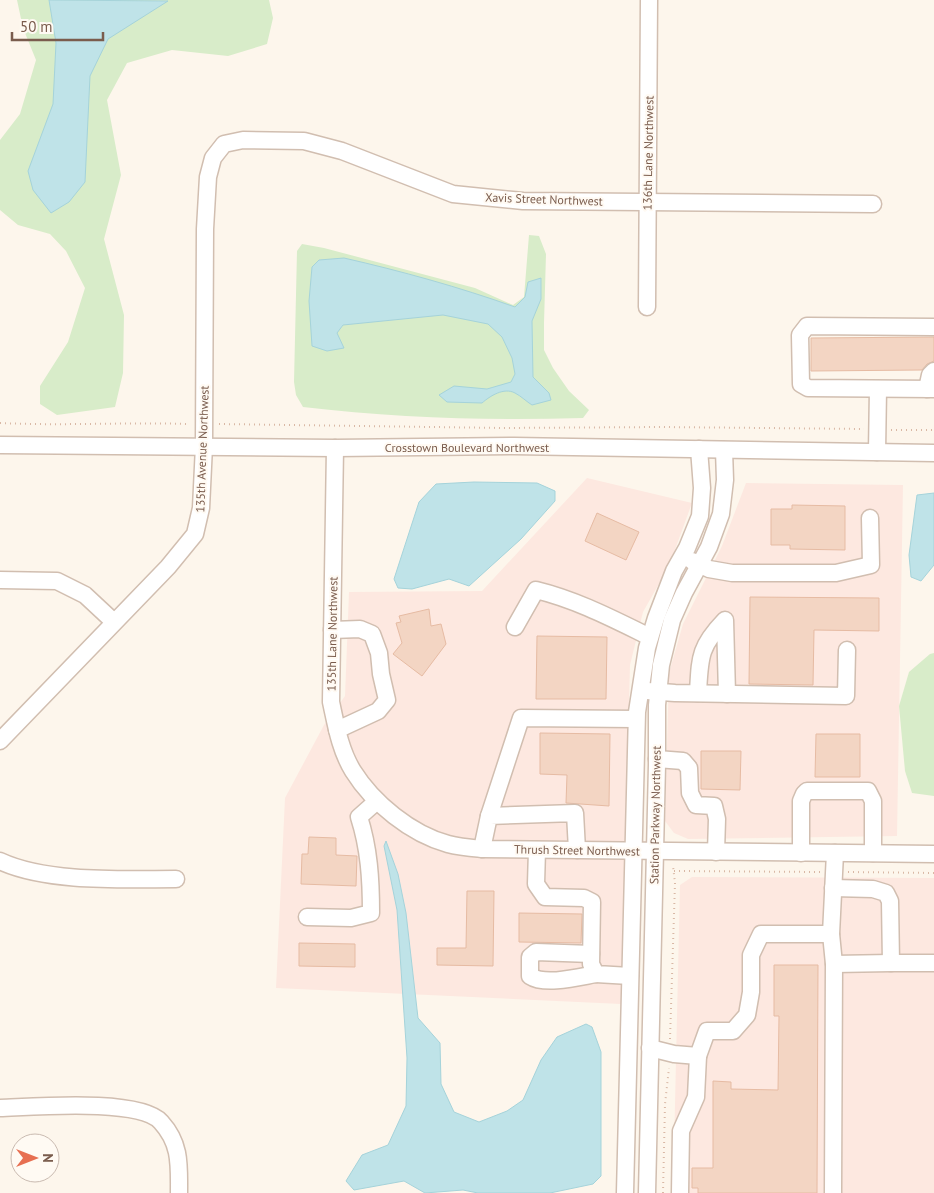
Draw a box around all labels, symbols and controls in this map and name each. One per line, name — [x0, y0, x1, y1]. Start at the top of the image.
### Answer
scale bar — [12, 10, 104, 42]
text: 50 m — [20, 17, 53, 36]
street label: 136th Lane Northwest — [639, 96, 657, 210]
street label: Xavis Street Northwest — [485, 189, 603, 209]
street label: 135th Avenue Northwest — [192, 385, 212, 513]
street label: Crosstown Boulevard Northwest — [385, 440, 549, 455]
street label: 135th Lane Northwest — [323, 577, 341, 691]
street label: Station Parkway Northwest — [646, 746, 664, 884]
street label: Thrush Street Northwest — [514, 841, 640, 859]
north arrow — [10, 1133, 60, 1183]
text: N — [39, 1153, 57, 1163]

